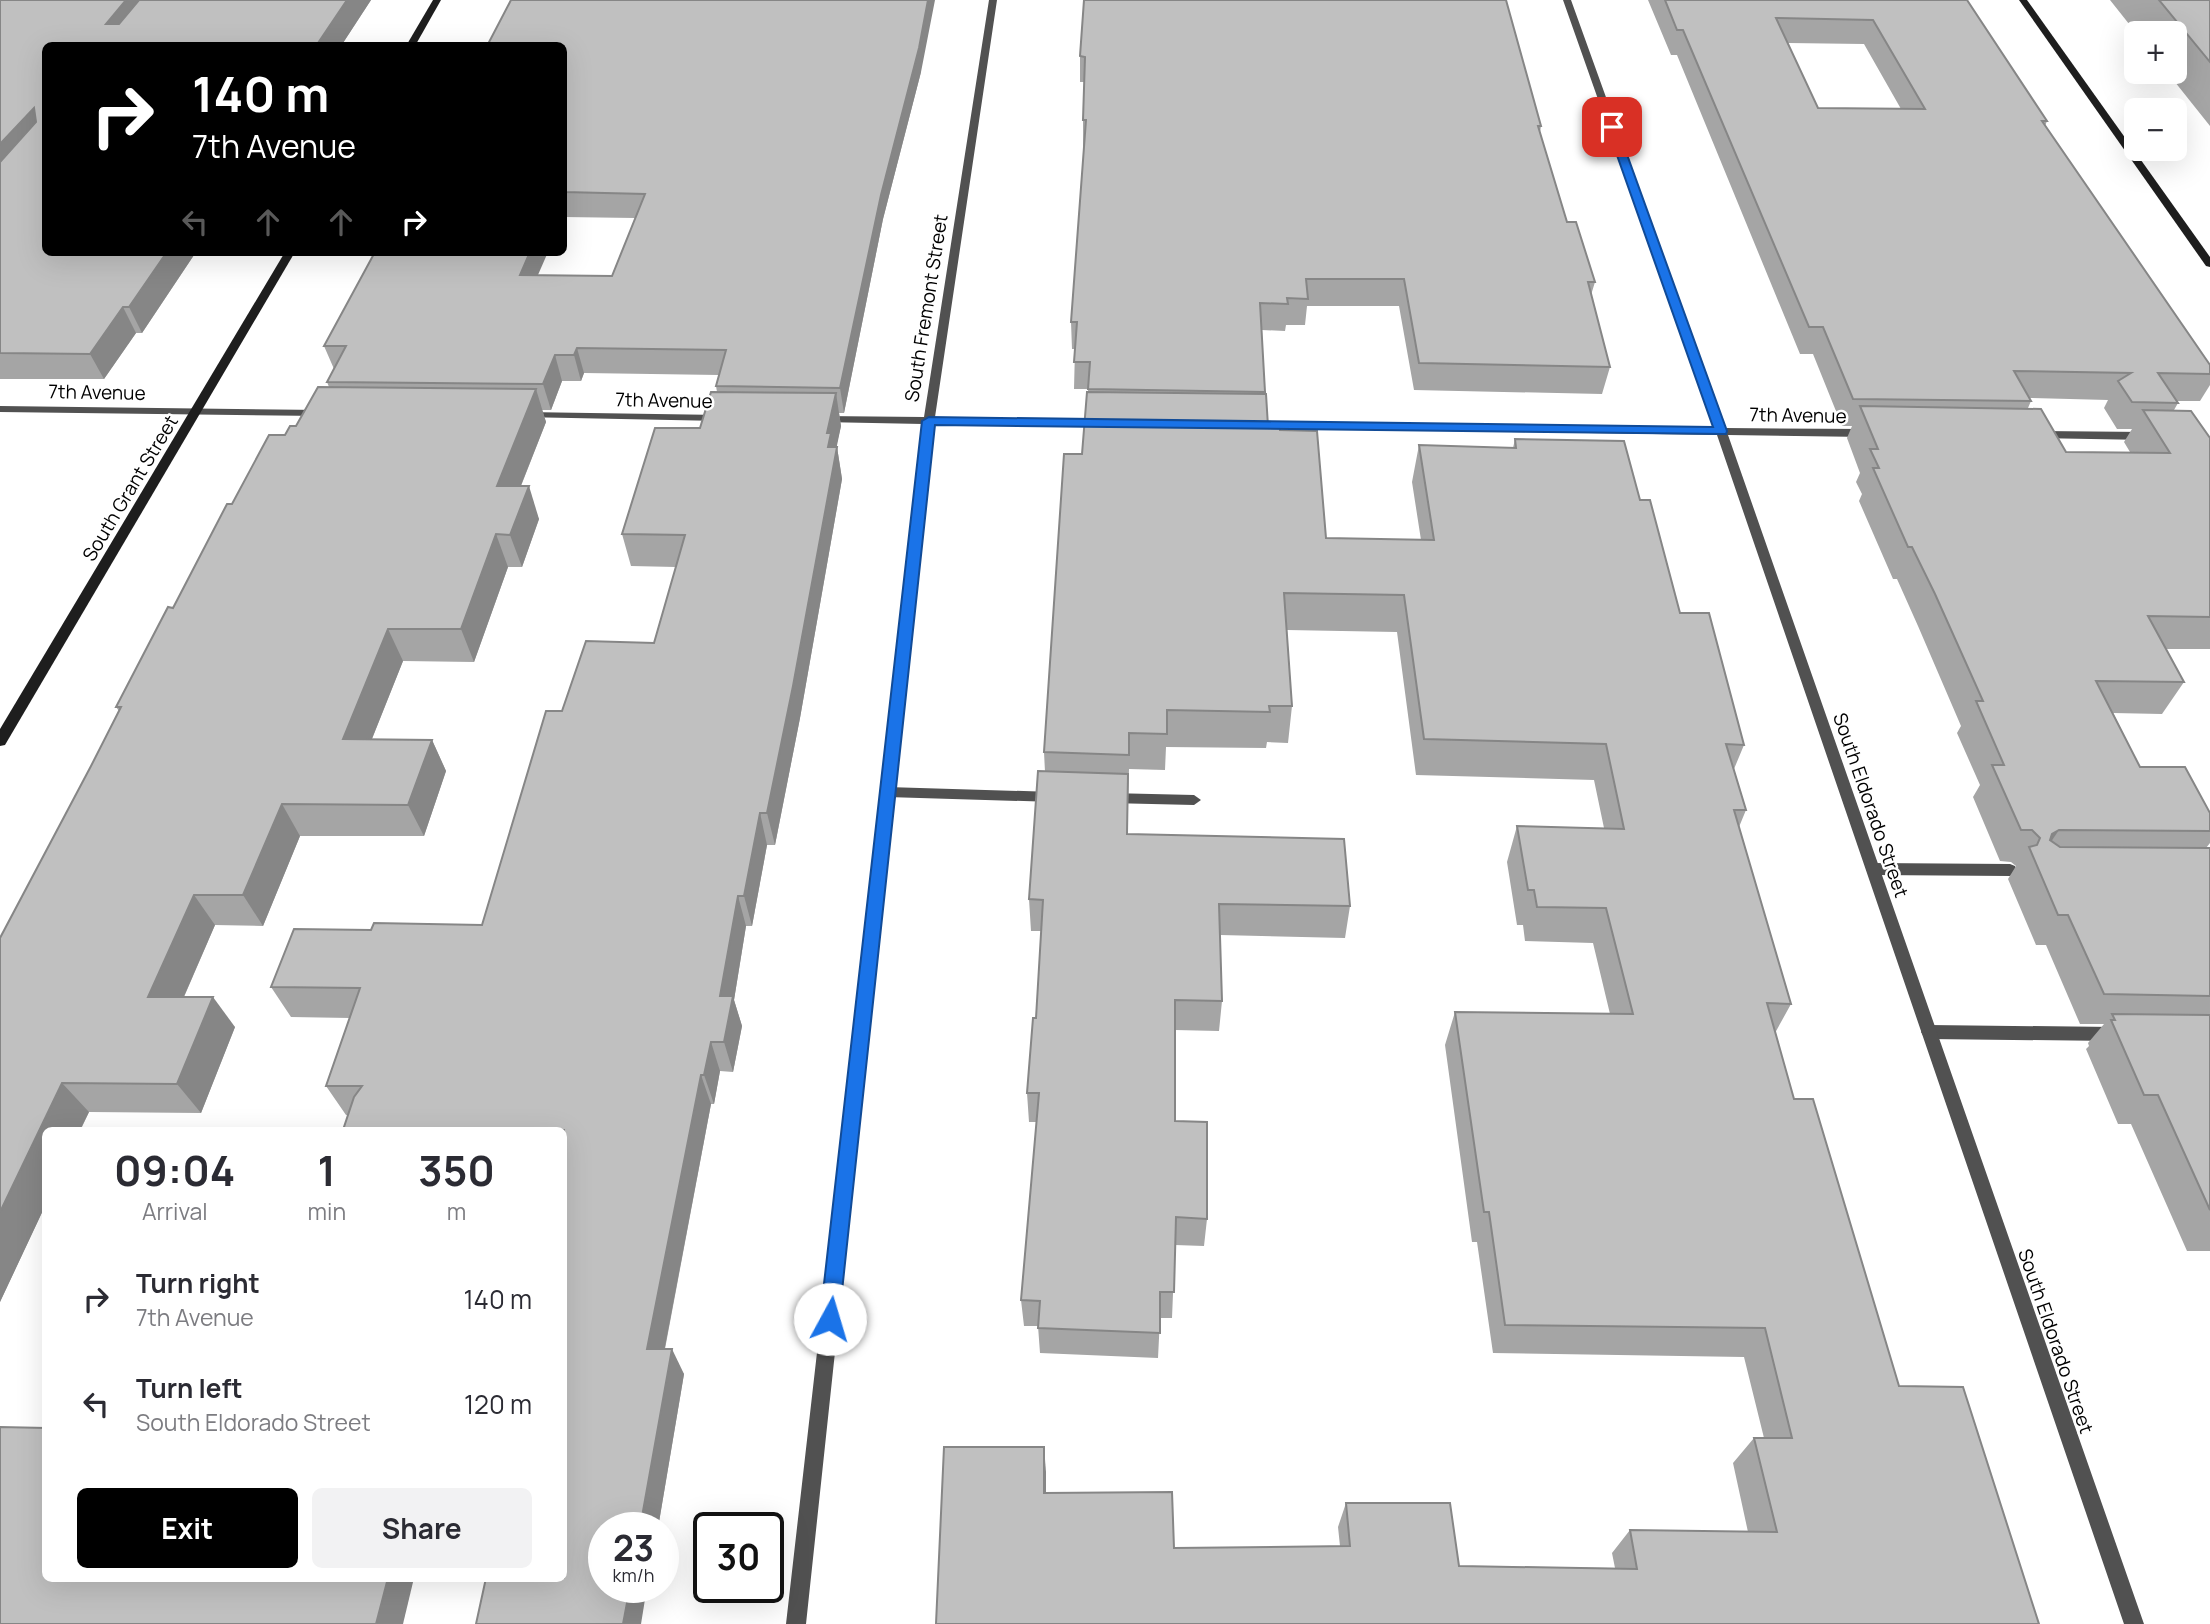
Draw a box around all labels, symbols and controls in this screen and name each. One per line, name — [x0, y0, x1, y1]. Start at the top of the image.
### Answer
map controls — [2124, 21, 2187, 161]
button: + — [2124, 21, 2187, 84]
text: 140 m — [192, 60, 329, 127]
icon: right — [77, 70, 168, 161]
pin — [1582, 97, 1642, 157]
button: − — [2124, 98, 2187, 161]
icon: arrive — [1593, 108, 1631, 146]
text: 7th Avenue — [192, 124, 356, 168]
icon: left — [176, 203, 214, 241]
icon: ahead — [249, 203, 287, 241]
icon: ahead — [322, 203, 360, 241]
icon: right — [395, 203, 433, 241]
street label: South Fremont Street — [898, 212, 954, 404]
street label: 7th Avenue — [48, 378, 146, 406]
street label: 7th Avenue — [615, 386, 713, 414]
street label: 7th Avenue — [1749, 401, 1847, 429]
street label: South Grant Street — [76, 410, 184, 566]
street label: South Eldorado Street — [1827, 709, 1915, 901]
text: 09:04 — [114, 1141, 235, 1199]
text: 1 — [318, 1141, 336, 1199]
text: 350 — [418, 1141, 495, 1199]
text: Arrival — [142, 1195, 208, 1227]
text: min — [308, 1195, 346, 1227]
text: m — [447, 1195, 466, 1227]
street label: South Eldorado Street — [2012, 1245, 2100, 1437]
text: Turn right — [136, 1265, 260, 1301]
icon: right — [77, 1280, 115, 1318]
text: 140 m — [463, 1281, 532, 1317]
position arrow — [793, 1282, 867, 1356]
text: 7th Avenue — [136, 1301, 254, 1333]
text: Turn left — [136, 1370, 243, 1406]
icon: left — [77, 1385, 115, 1423]
text: 120 m — [464, 1386, 532, 1422]
text: South Eldorado Street — [136, 1406, 371, 1438]
button: Exit — [77, 1488, 298, 1568]
button: Share — [312, 1488, 532, 1568]
speed limit sign: 30 — [693, 1512, 784, 1603]
text: 23 — [613, 1524, 654, 1572]
text: km/h — [613, 1563, 654, 1587]

